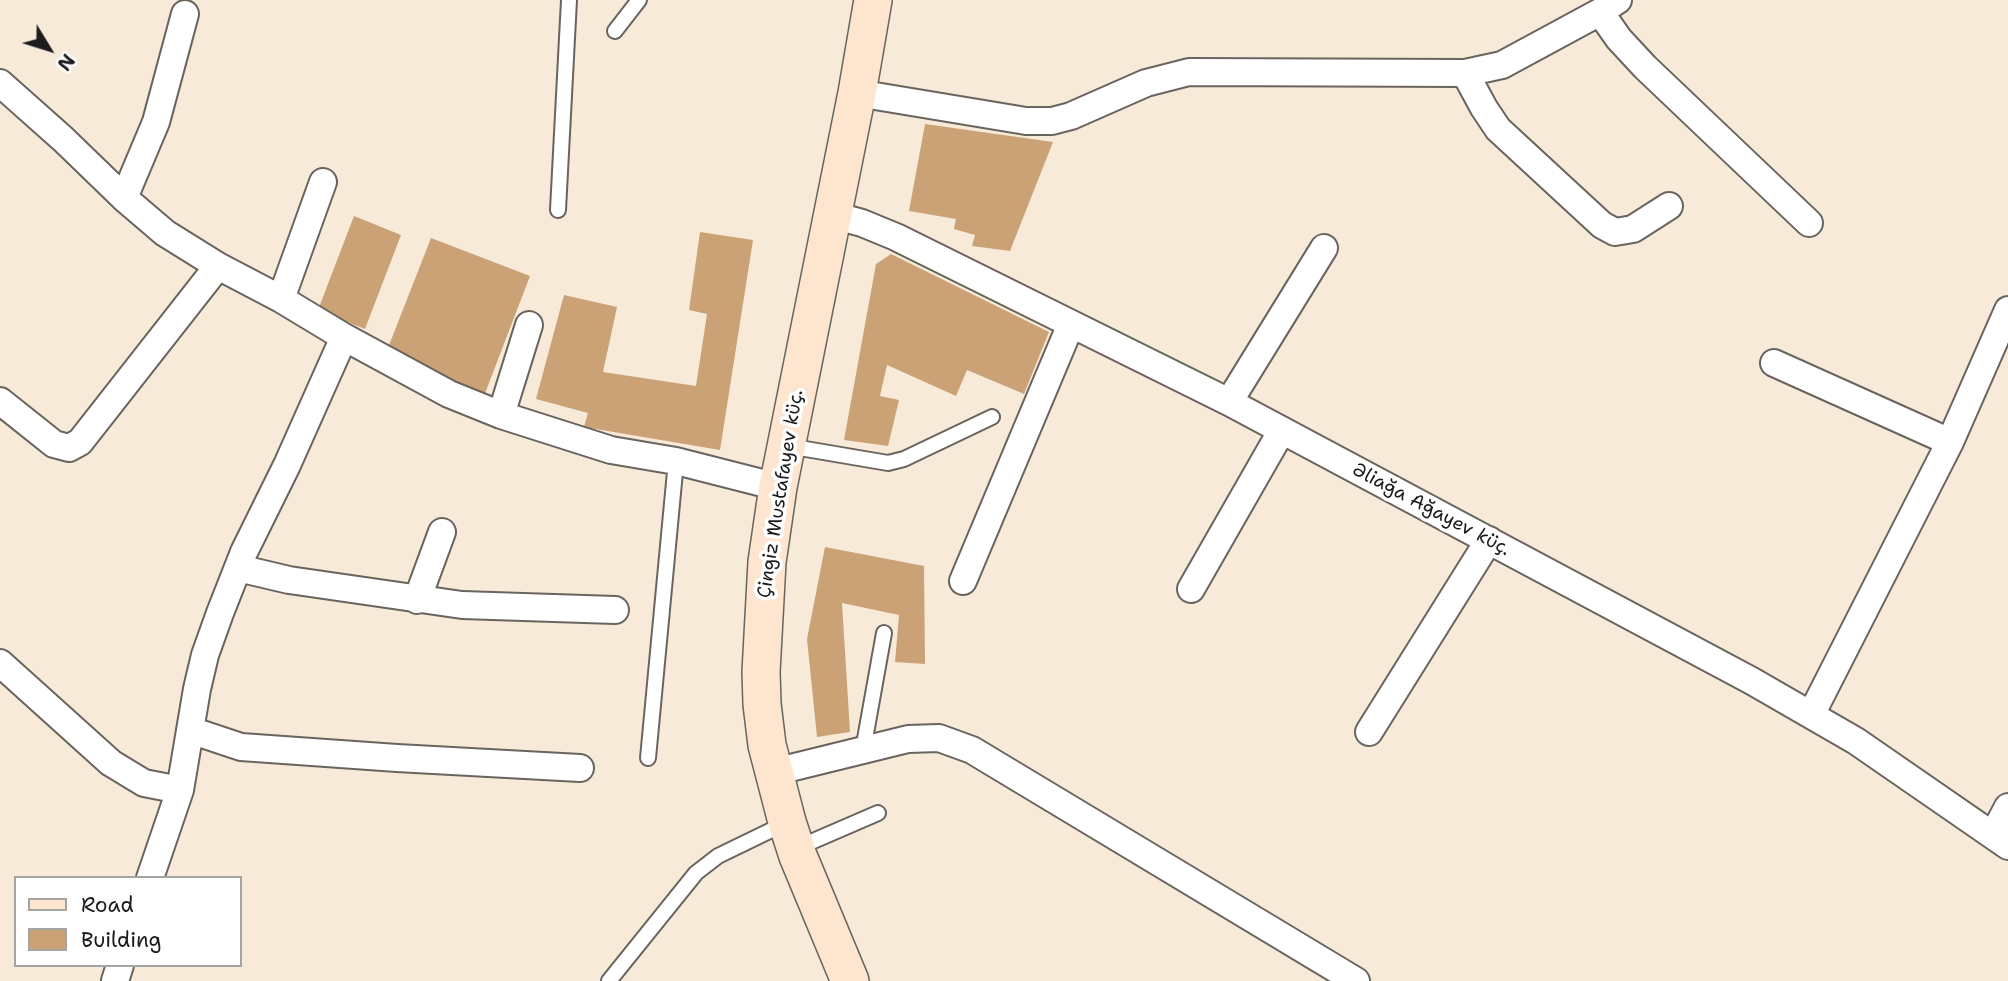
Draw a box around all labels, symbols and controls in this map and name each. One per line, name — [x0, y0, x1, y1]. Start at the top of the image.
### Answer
north arrow — [14, 14, 84, 84]
text: N — [51, 49, 80, 76]
street label: Çingiz Mustafayev küç. — [753, 388, 809, 600]
street label: Əliağa Ağayev küç. — [1348, 459, 1514, 561]
legend — [14, 876, 242, 967]
text: Road — [81, 891, 134, 919]
text: Building — [81, 926, 161, 954]

